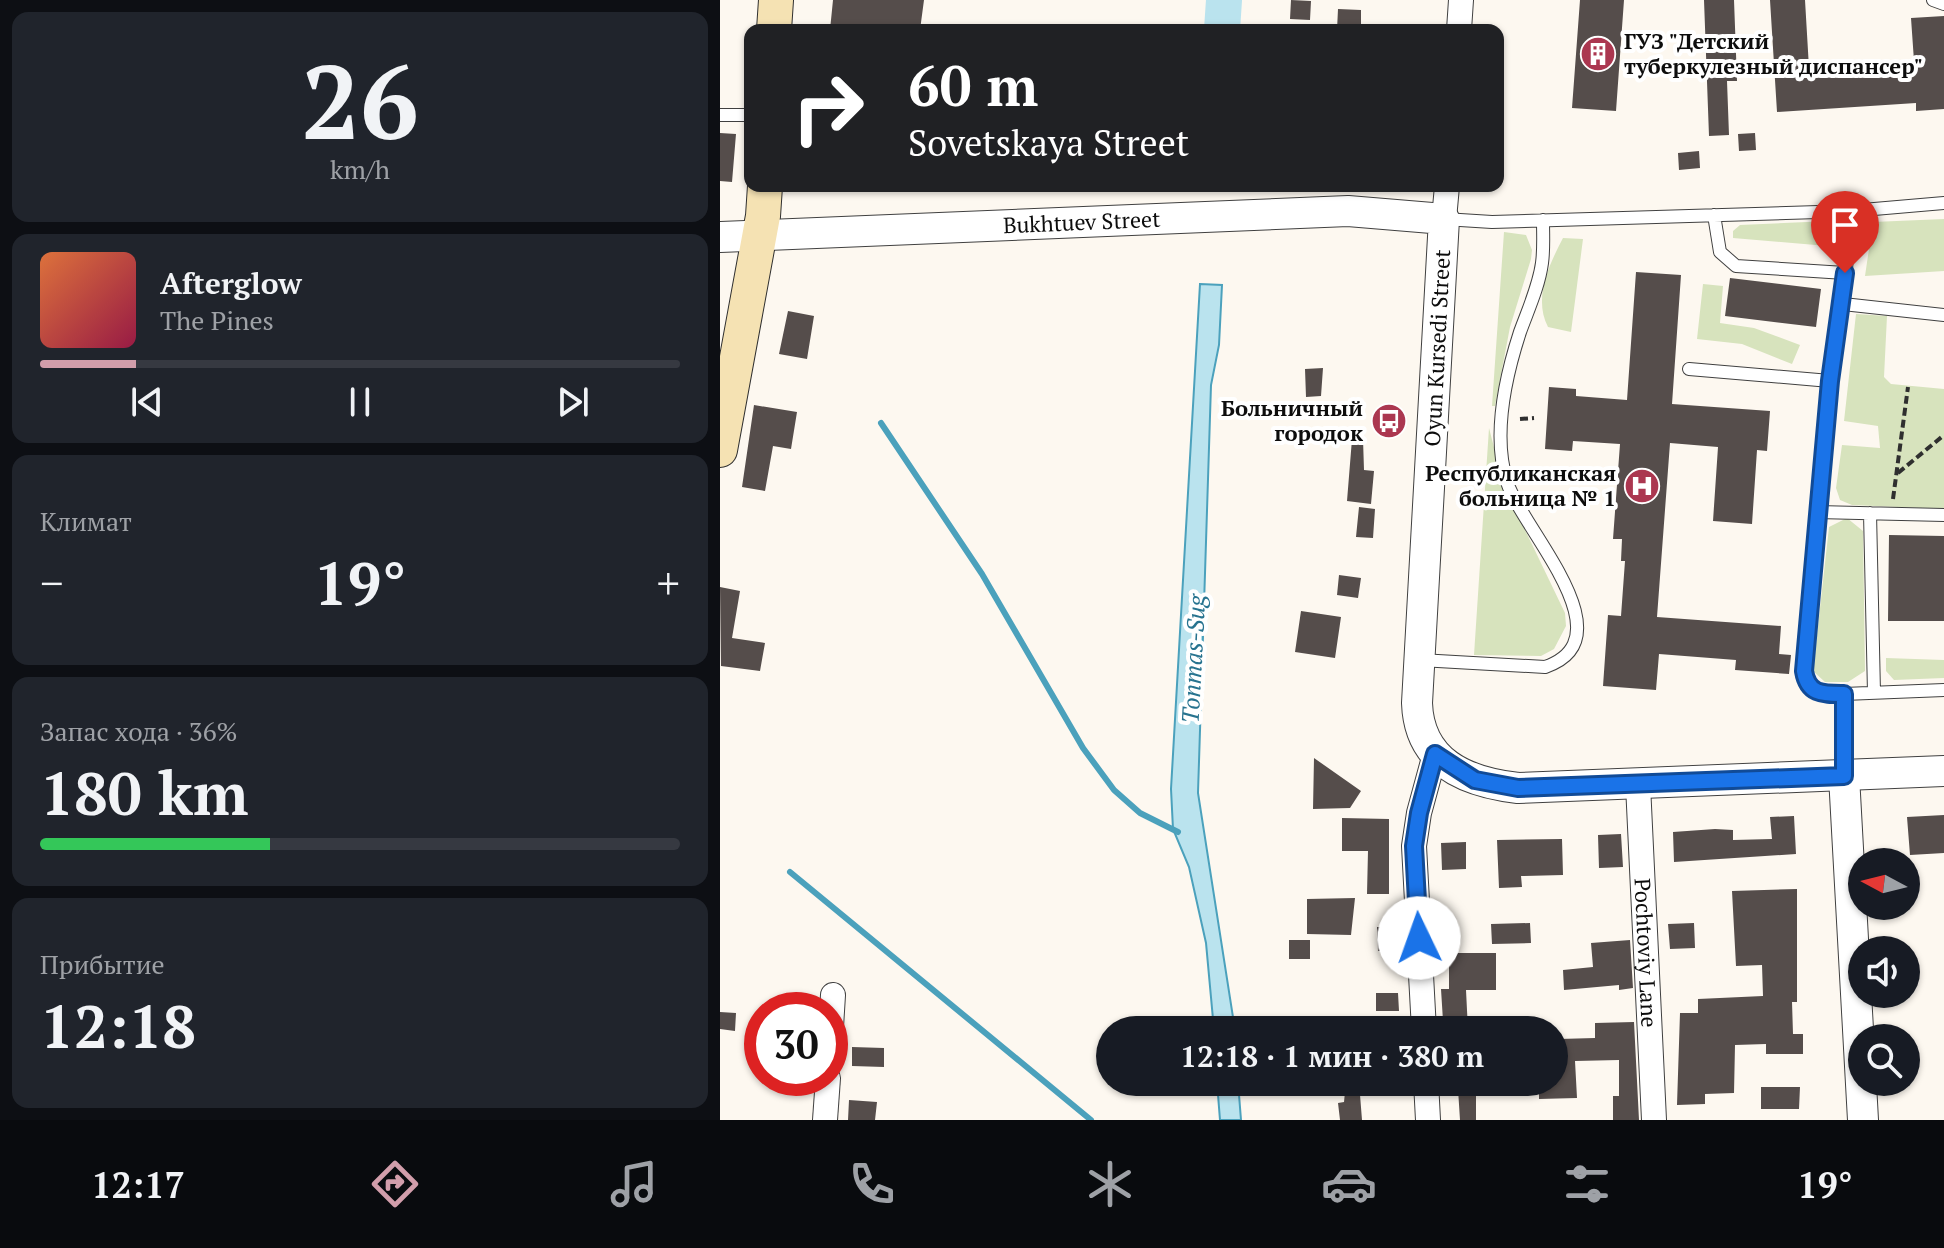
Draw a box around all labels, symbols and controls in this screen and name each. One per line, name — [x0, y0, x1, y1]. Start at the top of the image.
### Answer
place label: ГУЗ "Детский туберкулезный диспансер" — [1624, 26, 1923, 80]
text: 26 — [301, 31, 419, 169]
building icon: ГУЗ "Детский туберкулезный диспансер" — [1579, 35, 1617, 73]
text: 60 m — [908, 48, 1038, 122]
icon: right — [776, 56, 880, 160]
text: Sovetskaya Street — [908, 119, 1189, 166]
text: km/h — [330, 152, 390, 186]
pin — [1811, 191, 1879, 273]
icon: arrive — [1823, 203, 1867, 247]
street label: Bukhtuev Street — [1003, 204, 1161, 239]
street label: Oyun Kursedi Street — [1417, 249, 1456, 447]
text: Afterglow — [160, 263, 302, 303]
text: The Pines — [160, 303, 274, 337]
icon: previous — [125, 380, 169, 424]
icon: pause — [338, 380, 382, 424]
icon: next — [551, 380, 595, 424]
place label: Больничный городок — [1221, 393, 1364, 447]
bus stop icon: Больничный городок — [1370, 402, 1408, 440]
place label: Республиканская больница № 1 — [1425, 458, 1616, 512]
hospital icon: Республиканская больница № 1 — [1623, 467, 1661, 505]
text: Климат — [40, 504, 132, 538]
text: 19° — [314, 543, 406, 622]
text: − — [40, 553, 63, 612]
text: + — [657, 553, 680, 612]
water label: Tonmas-Sug — [1174, 592, 1212, 724]
text: Запас хода · 36% — [40, 714, 238, 748]
text: 180 km — [40, 753, 248, 832]
north arrow — [1848, 848, 1920, 920]
map controls — [1848, 848, 1920, 1096]
street label: Pochtoviy Lane — [1628, 877, 1665, 1028]
position arrow — [1377, 896, 1461, 980]
button: sound — [1848, 936, 1920, 1008]
text: Прибытие — [40, 947, 165, 981]
text: 12:18 — [40, 986, 196, 1065]
speed limit sign: 30 — [744, 992, 848, 1096]
button: search — [1848, 1024, 1920, 1096]
text: 12:18 · 1 мин · 380 m — [1180, 1036, 1484, 1076]
icon: directions — [367, 1156, 423, 1212]
icon: music — [606, 1156, 662, 1212]
icon: phone — [844, 1156, 900, 1212]
icon: climate — [1082, 1156, 1138, 1212]
icon: car — [1321, 1156, 1377, 1212]
icon: filters — [1559, 1156, 1615, 1212]
text: 12:17 — [91, 1161, 185, 1208]
text: 19° — [1797, 1161, 1853, 1208]

